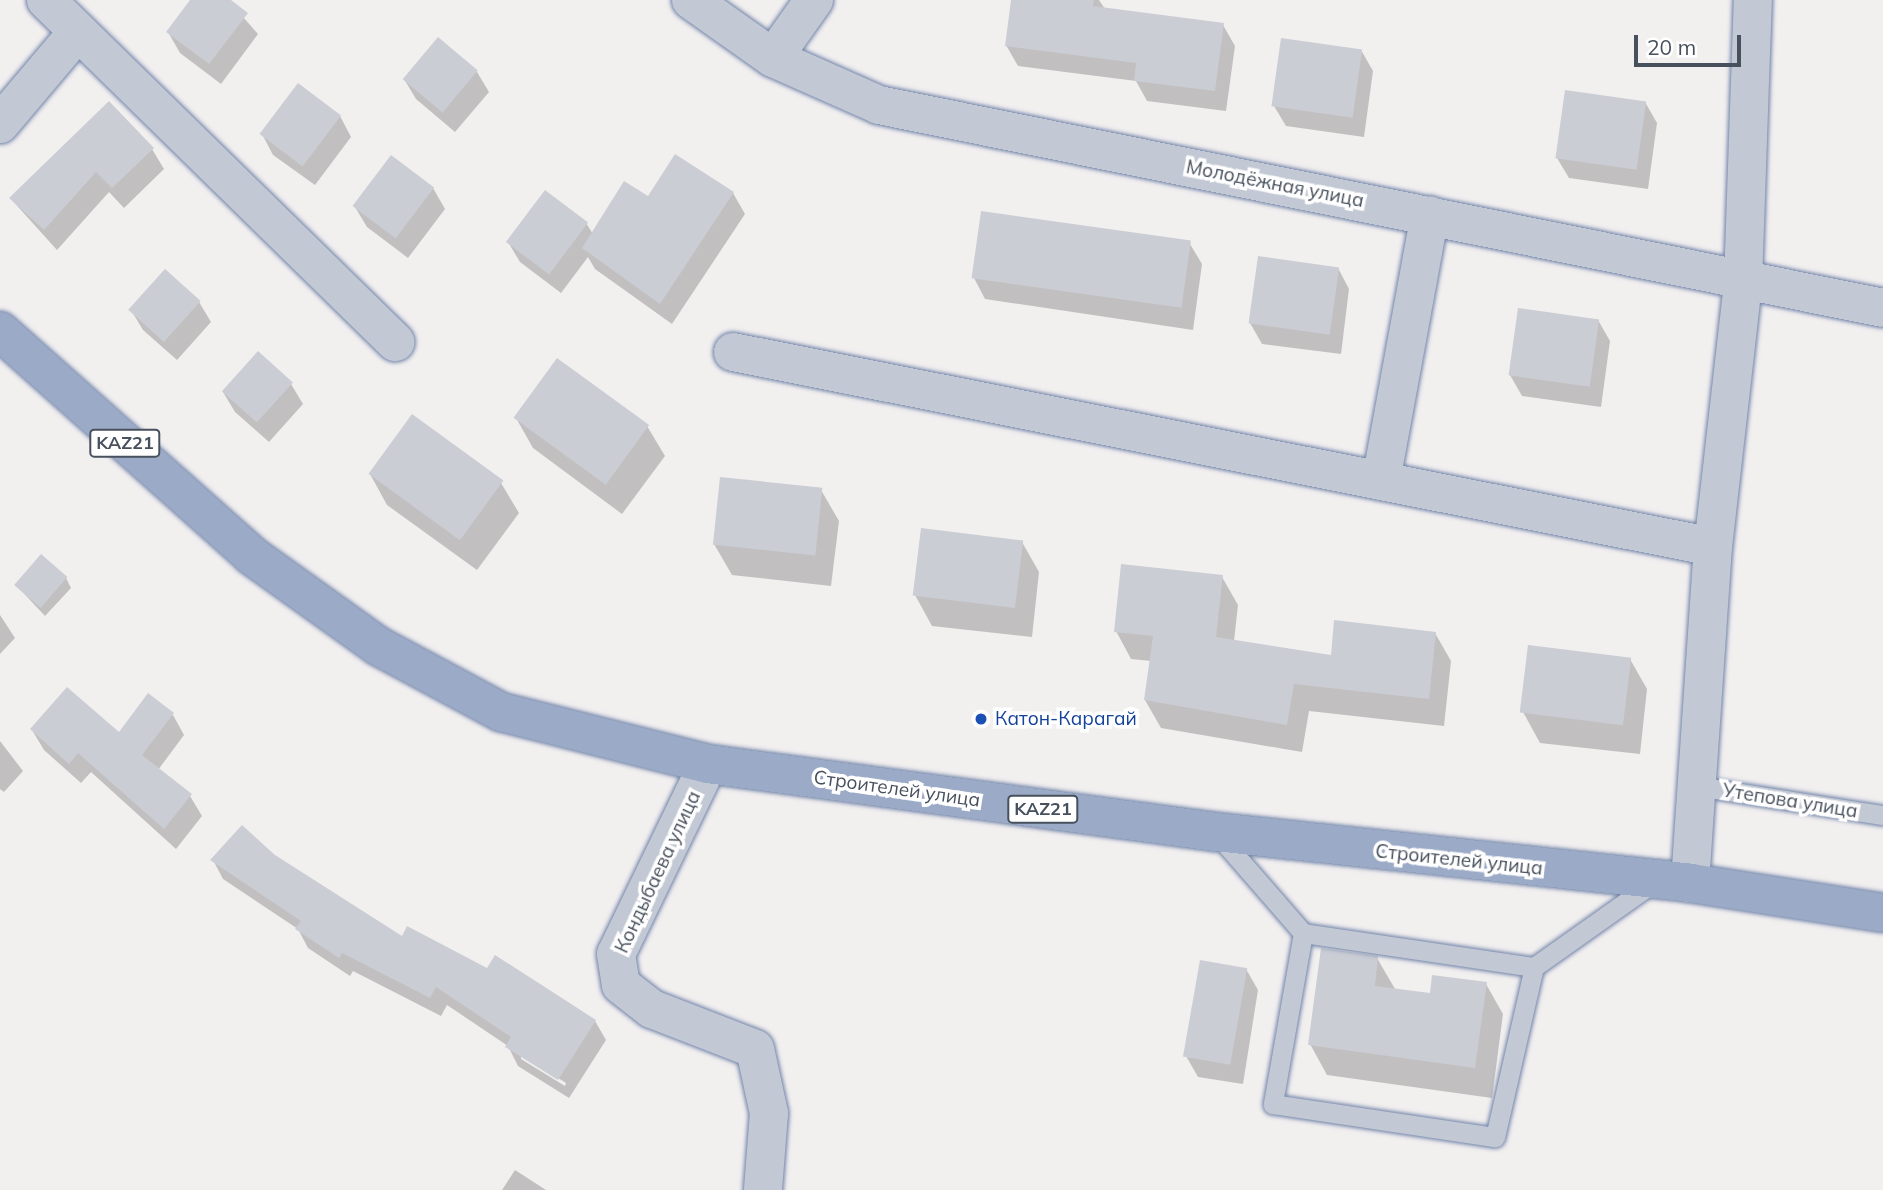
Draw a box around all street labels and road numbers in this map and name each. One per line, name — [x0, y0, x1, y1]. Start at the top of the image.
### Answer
street label: Молодёжная улица — [1184, 156, 1366, 212]
road number: KAZ21 — [88, 428, 162, 458]
street label: Строителей улица — [812, 766, 982, 812]
street label: Утепова улица — [1721, 779, 1859, 823]
street label: Кондыбаева улица — [610, 787, 706, 957]
road number: KAZ21 — [1006, 794, 1080, 824]
street label: Строителей улица — [1374, 840, 1544, 880]

